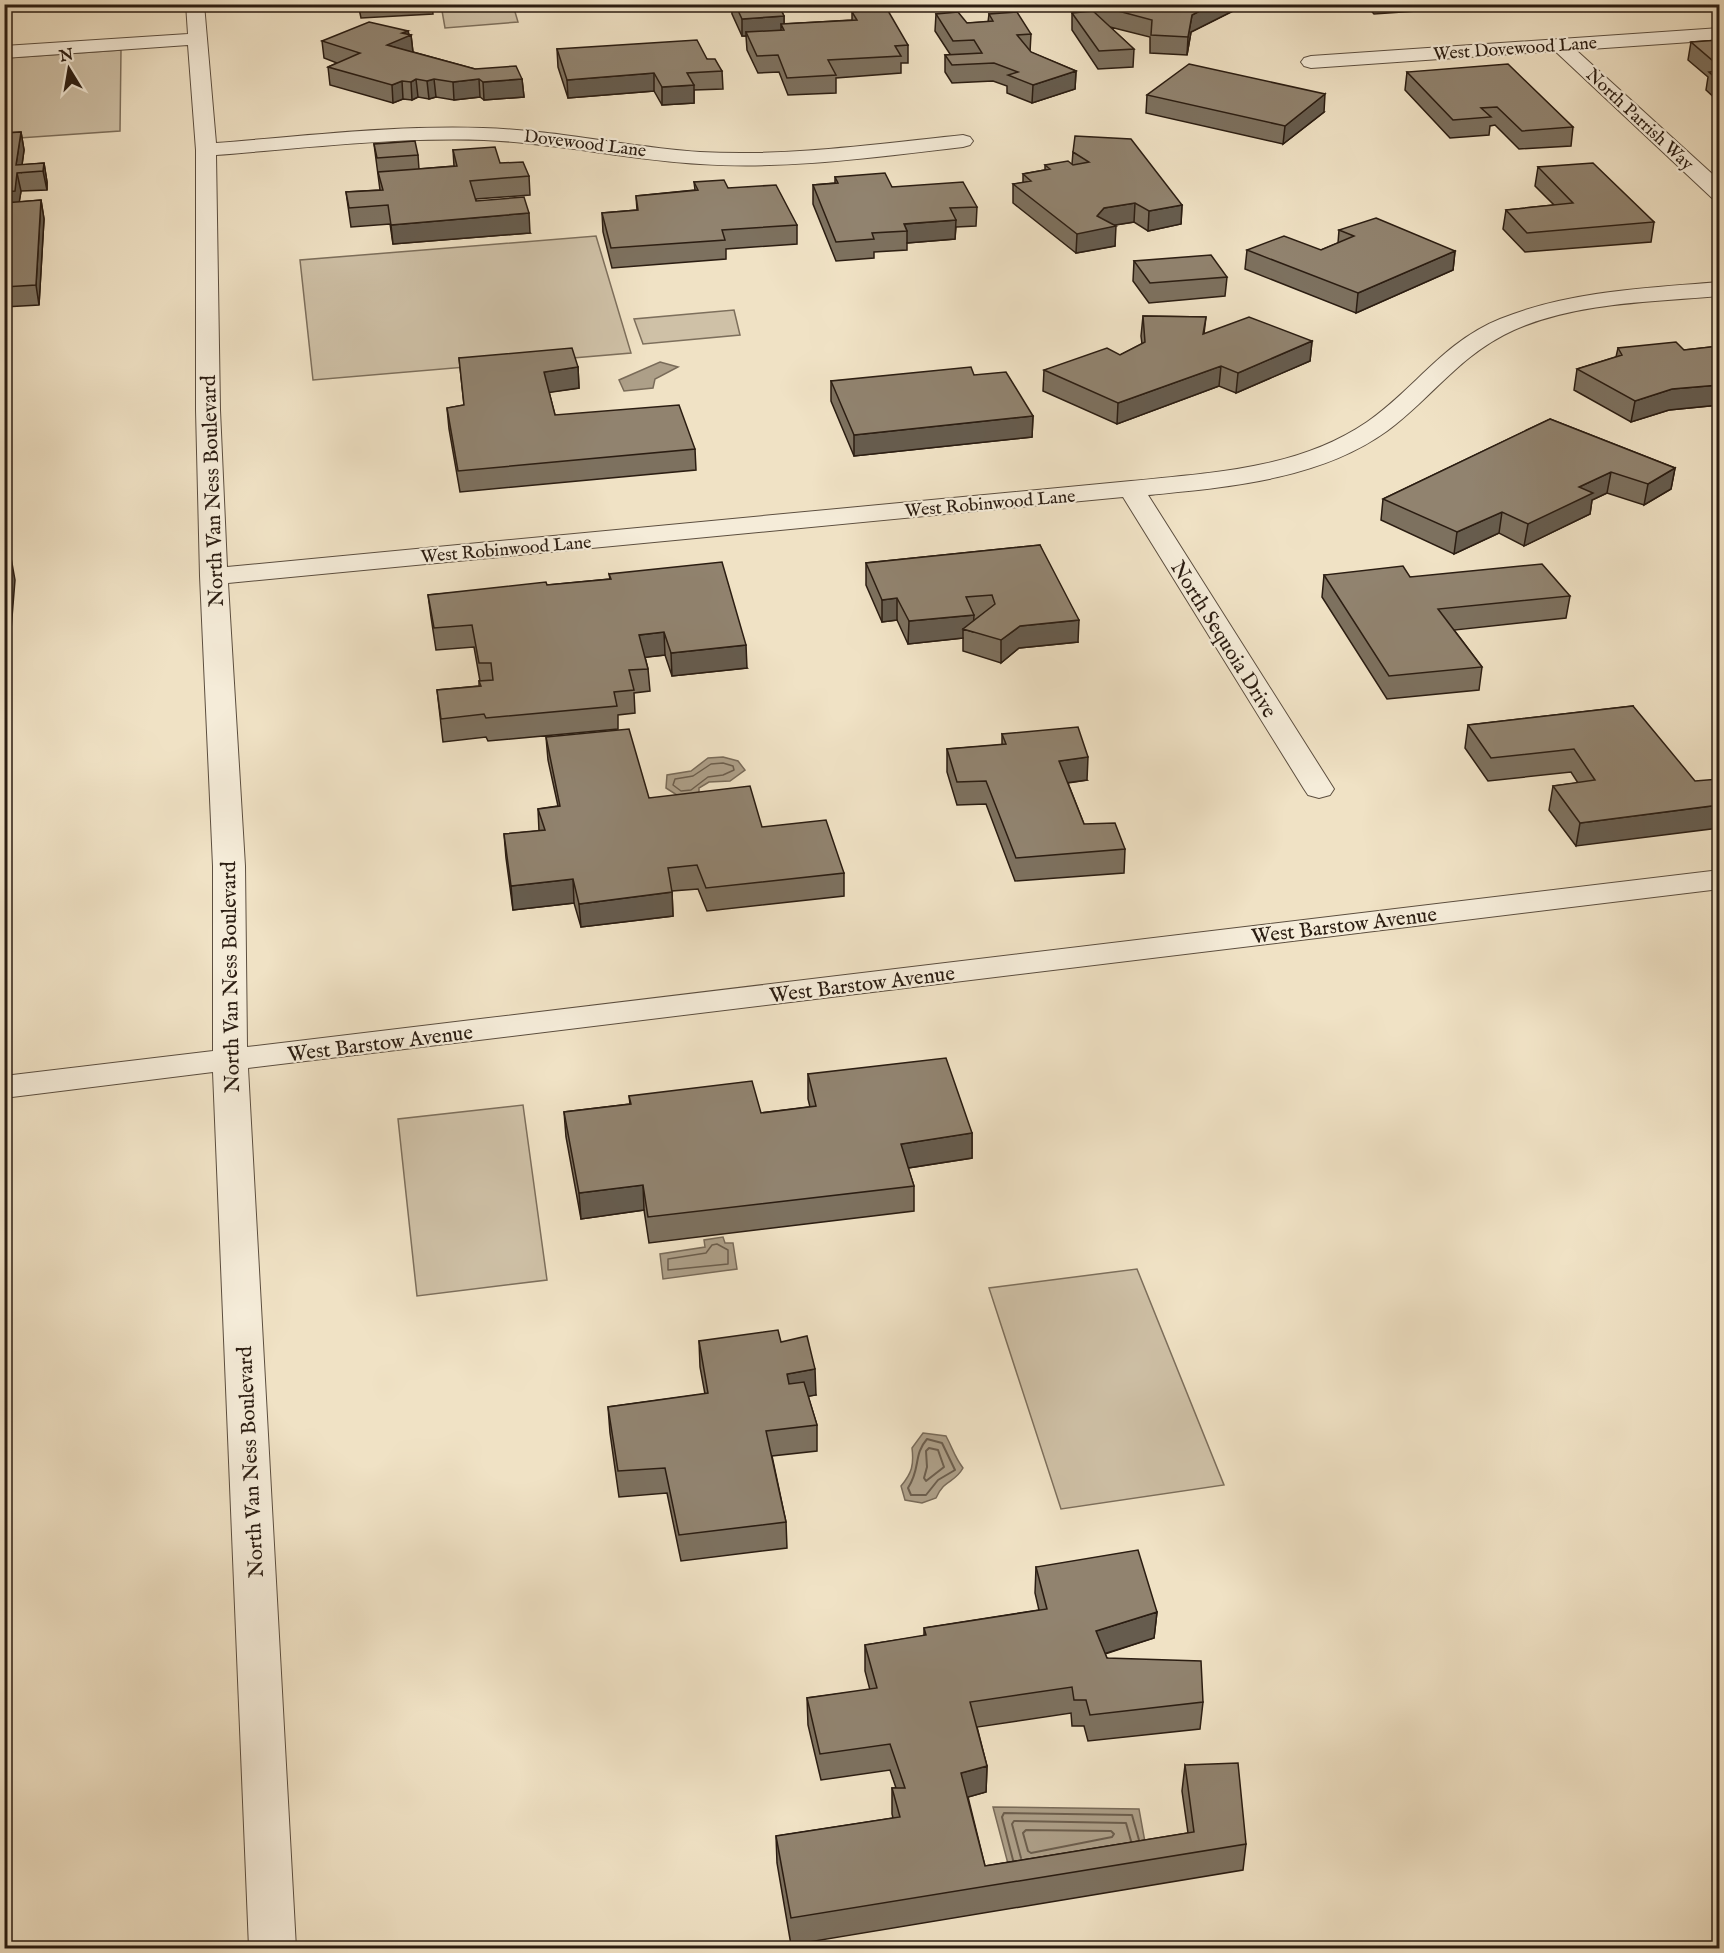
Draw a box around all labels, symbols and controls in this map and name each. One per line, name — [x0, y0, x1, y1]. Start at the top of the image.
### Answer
street label: West Dovewood Lane — [1432, 32, 1598, 67]
north arrow — [39, 39, 99, 99]
text: N — [57, 45, 75, 68]
street label: North Parrish Way — [1580, 64, 1698, 176]
street label: Dovewood Lane — [522, 126, 647, 163]
street label: North Van Ness Boulevard — [196, 374, 231, 607]
street label: West Robinwood Lane — [904, 486, 1076, 523]
street label: West Robinwood Lane — [420, 532, 592, 569]
street label: North Sequoia Drive — [1163, 556, 1282, 724]
street label: North Van Ness Boulevard — [216, 860, 247, 1093]
street label: West Barstow Avenue — [1250, 902, 1439, 951]
street label: West Barstow Avenue — [768, 961, 957, 1010]
street label: West Barstow Avenue — [286, 1020, 475, 1069]
street label: North Van Ness Boulevard — [232, 1345, 271, 1578]

